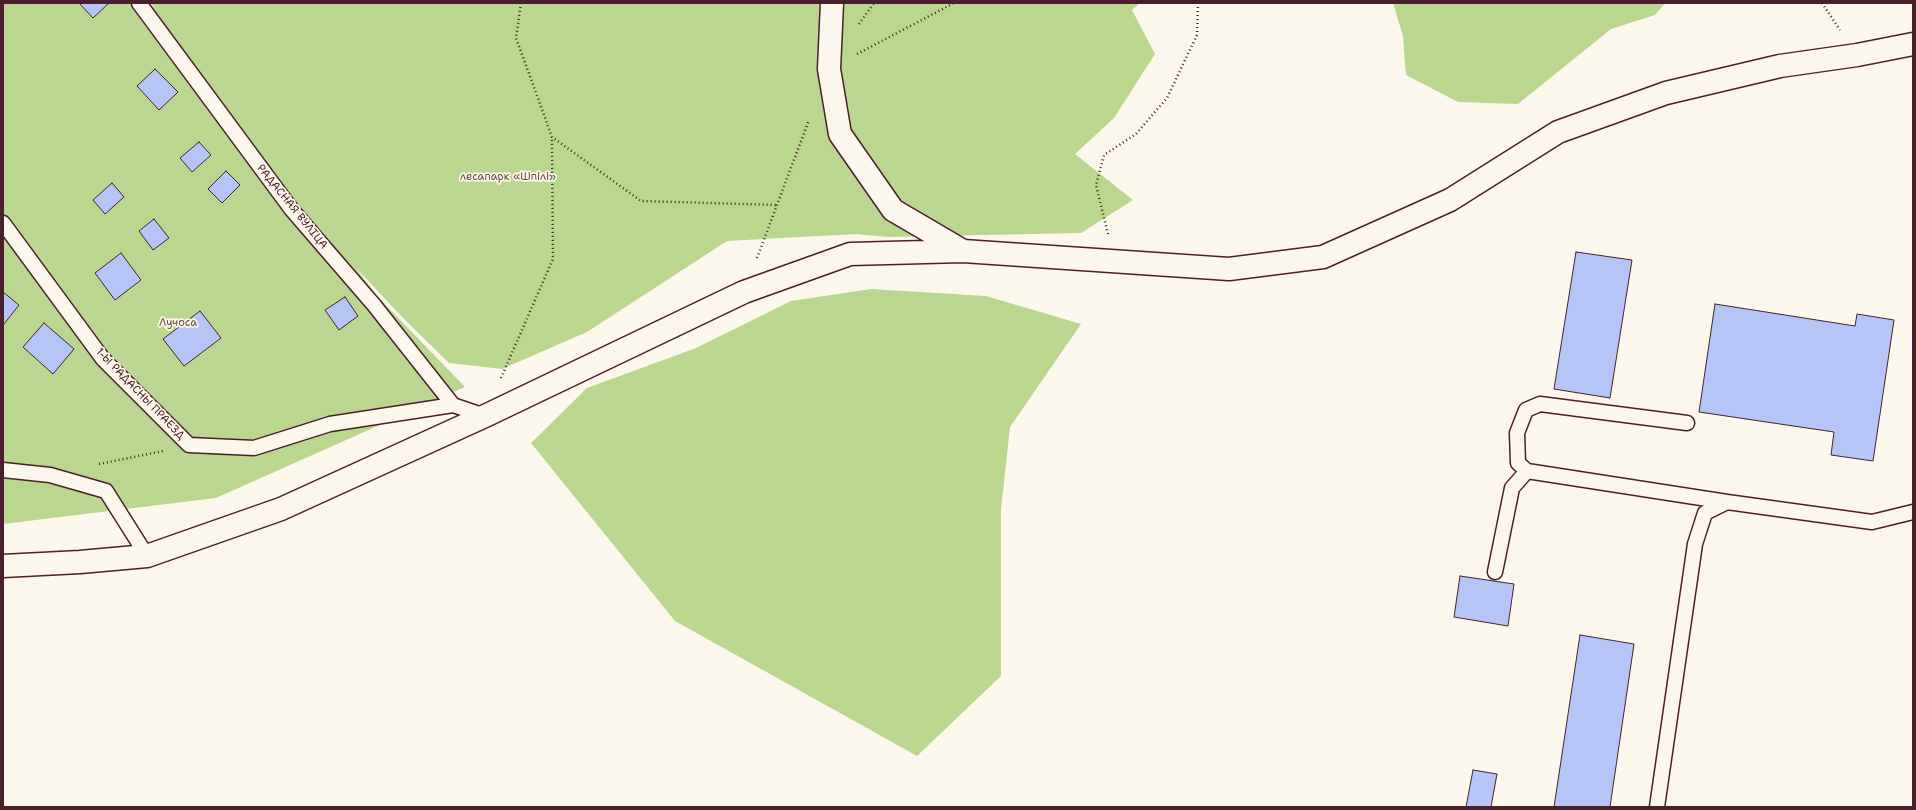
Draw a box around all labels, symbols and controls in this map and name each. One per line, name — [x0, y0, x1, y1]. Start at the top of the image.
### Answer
street label: РАДАСНАЯ ВУЛІЦА — [254, 162, 330, 252]
park label: лесапарк «Шпілі» — [460, 170, 556, 184]
park label: Лучоса — [159, 316, 197, 330]
street label: 1-Ы РАДАСНЫ ПРАЕЗД — [93, 346, 187, 442]

